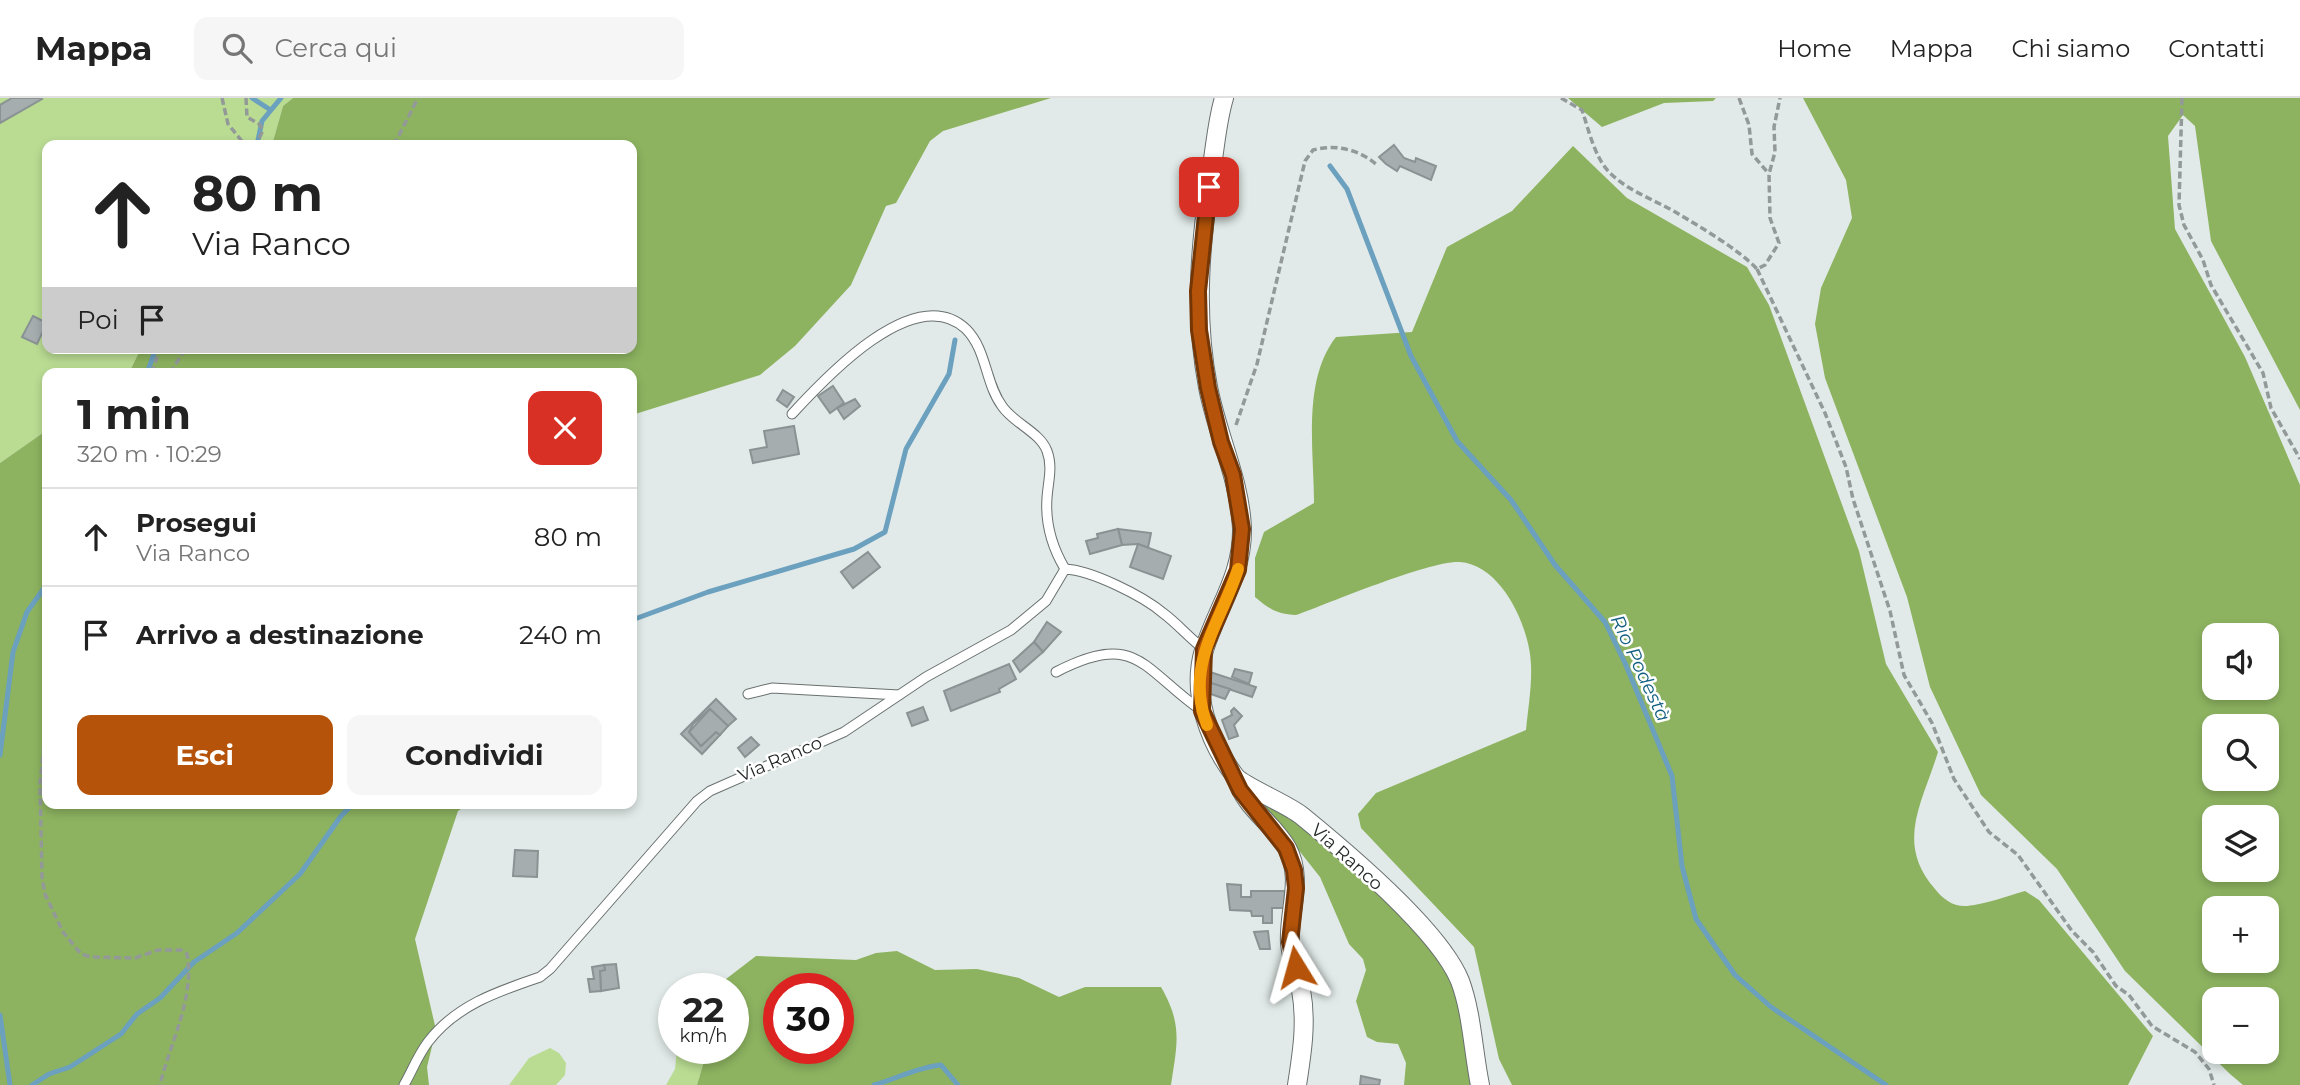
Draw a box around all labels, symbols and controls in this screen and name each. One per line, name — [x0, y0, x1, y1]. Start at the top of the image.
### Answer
search box — [194, 17, 684, 80]
text: Mappa — [35, 28, 152, 68]
icon: search — [218, 29, 256, 67]
text: Cerca qui — [274, 32, 397, 64]
text: Home — [1777, 34, 1852, 63]
text: Mappa — [1890, 34, 1973, 63]
text: Chi siamo — [2011, 34, 2130, 63]
text: Contatti — [2168, 34, 2265, 63]
pin — [1179, 157, 1239, 217]
text: 80 m — [192, 164, 323, 223]
icon: ahead — [77, 168, 168, 259]
icon: arrive — [1190, 168, 1228, 206]
text: Via Ranco — [192, 224, 351, 263]
icon: arrive — [133, 301, 171, 339]
text: Poi — [77, 304, 119, 336]
text: 1 min — [77, 388, 191, 440]
button: close — [528, 391, 602, 465]
text: 320 m · 10:29 — [77, 440, 222, 468]
text: Prosegui — [136, 507, 257, 539]
icon: ahead — [77, 518, 115, 556]
text: 80 m — [534, 521, 602, 553]
text: Via Ranco — [136, 539, 250, 567]
water label: Rio Podestà — [1606, 611, 1675, 725]
icon: arrive — [77, 616, 115, 654]
text: Arrivo a destinazione — [136, 619, 424, 651]
text: 240 m — [519, 619, 602, 651]
map controls — [2202, 623, 2279, 1064]
button: sound — [2202, 623, 2279, 700]
button: search — [2202, 714, 2279, 791]
button: Esci — [77, 715, 333, 795]
button: Condividi — [347, 715, 602, 795]
street label: Via Ranco — [735, 731, 825, 787]
button: layers — [2202, 805, 2279, 882]
street label: Via Ranco — [1306, 819, 1388, 895]
button: + — [2202, 896, 2279, 973]
position arrow — [1259, 930, 1333, 1004]
speed limit sign: 30 — [763, 973, 854, 1064]
button: − — [2202, 987, 2279, 1064]
text: 22 — [683, 988, 724, 1031]
text: km/h — [679, 1025, 728, 1047]

